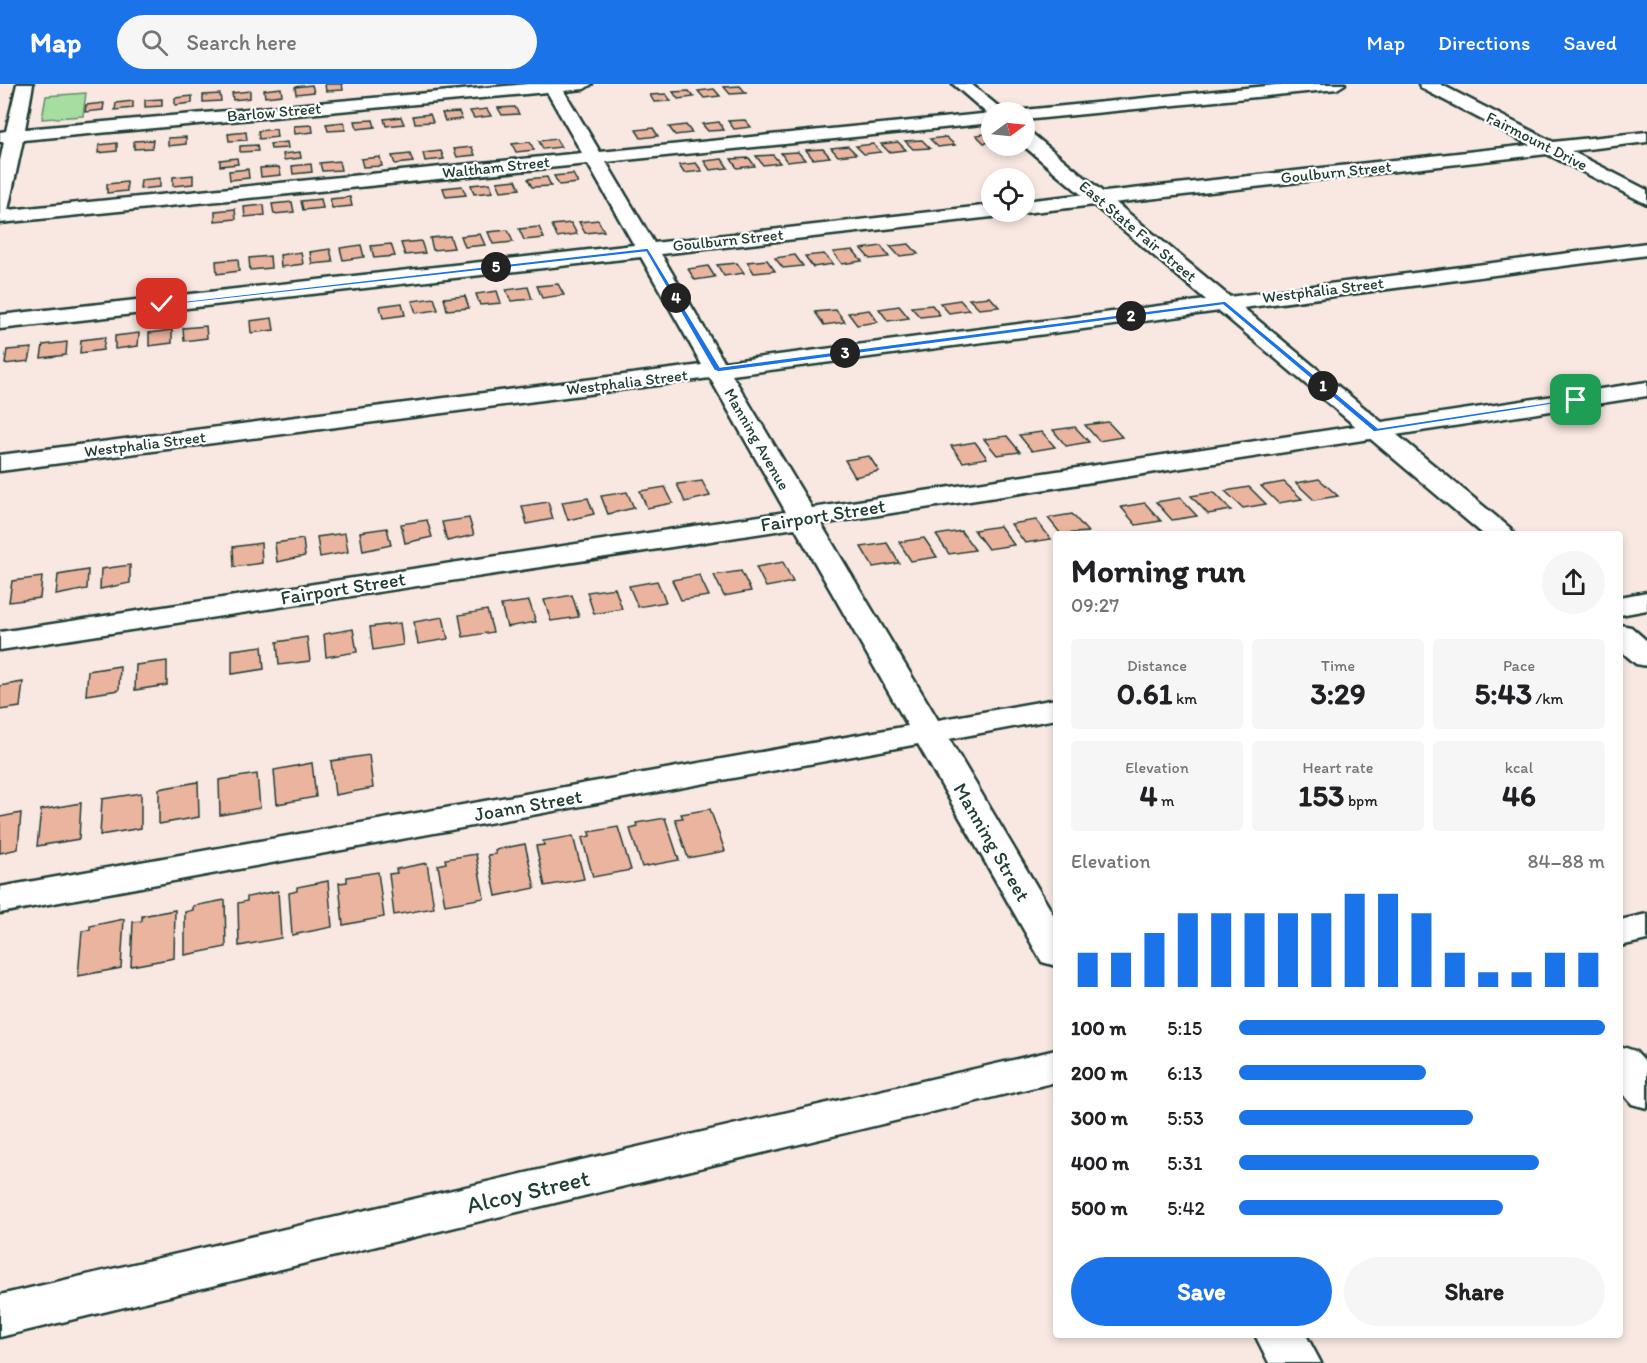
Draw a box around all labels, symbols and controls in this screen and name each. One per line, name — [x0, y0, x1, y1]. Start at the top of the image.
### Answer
search box — [117, 15, 537, 69]
text: Map — [30, 25, 81, 59]
icon: search — [138, 26, 171, 59]
text: Search here — [186, 29, 297, 56]
text: Map — [1367, 30, 1405, 55]
text: Directions — [1438, 30, 1530, 55]
text: Saved — [1563, 30, 1617, 55]
street label: Barlow Street — [226, 98, 322, 126]
north arrow — [981, 102, 1035, 156]
map controls — [981, 102, 1035, 222]
street label: Fairmount Drive — [1483, 107, 1591, 175]
street label: Waltham Street — [441, 152, 551, 182]
street label: Goulburn Street — [1280, 157, 1392, 187]
button: locate — [981, 168, 1035, 222]
street label: East State Fair Street — [1076, 176, 1200, 286]
street label: Goulburn Street — [672, 225, 784, 255]
pin: 5 — [481, 252, 511, 282]
text: 5 — [492, 257, 500, 276]
street label: Westphalia Street — [1261, 273, 1385, 307]
pin — [136, 278, 187, 329]
pin: 4 — [661, 283, 691, 313]
icon: check — [145, 287, 178, 320]
text: 4 — [671, 288, 681, 307]
pin: 2 — [1116, 301, 1146, 331]
text: 2 — [1127, 306, 1135, 325]
pin: 3 — [830, 338, 860, 368]
text: 3 — [841, 343, 849, 362]
street label: Westphalia Street — [565, 365, 689, 399]
pin: 1 — [1308, 371, 1338, 401]
pin — [1550, 374, 1601, 425]
text: 1 — [1319, 376, 1327, 395]
icon: arrive — [1559, 383, 1592, 416]
street label: Manning Avenue — [720, 385, 794, 493]
street label: Westphalia Street — [83, 427, 207, 461]
street label: Fairport Street — [759, 493, 887, 537]
text: Morning run — [1071, 551, 1246, 590]
button: share — [1542, 551, 1605, 614]
street label: Fairport Street — [279, 566, 407, 610]
text: 09:27 — [1071, 593, 1119, 617]
text: Distance — [1127, 656, 1187, 675]
text: Time — [1321, 656, 1355, 675]
text: Pace — [1503, 656, 1535, 675]
text: 0.61 — [1117, 675, 1172, 712]
text: 3:29 — [1310, 675, 1366, 712]
text: 5:43 — [1475, 675, 1532, 712]
text: km — [1172, 689, 1197, 708]
text: /km — [1532, 689, 1563, 708]
text: Elevation — [1125, 758, 1189, 777]
text: Heart rate — [1303, 758, 1373, 777]
text: kcal — [1505, 758, 1533, 777]
text: 4 — [1139, 777, 1157, 814]
text: 153 — [1298, 777, 1344, 814]
text: 46 — [1502, 777, 1536, 814]
street label: Manning Street — [948, 779, 1036, 905]
street label: Joann Street — [472, 784, 584, 826]
text: m — [1157, 791, 1175, 810]
text: bpm — [1344, 791, 1378, 810]
text: Elevation — [1071, 849, 1150, 873]
text: 84–88 m — [1528, 849, 1605, 873]
text: 100 m — [1071, 1016, 1126, 1040]
text: 5:15 — [1167, 1016, 1202, 1040]
text: 200 m — [1071, 1061, 1127, 1085]
text: 6:13 — [1167, 1061, 1203, 1085]
text: 300 m — [1071, 1106, 1128, 1130]
text: 5:53 — [1167, 1106, 1204, 1130]
text: 400 m — [1071, 1151, 1129, 1175]
text: 5:31 — [1167, 1151, 1203, 1175]
street label: Alcoy Street — [464, 1163, 592, 1219]
text: 500 m — [1071, 1196, 1127, 1220]
text: 5:42 — [1167, 1196, 1205, 1220]
button: Save — [1071, 1257, 1332, 1326]
button: Share — [1344, 1257, 1605, 1326]

